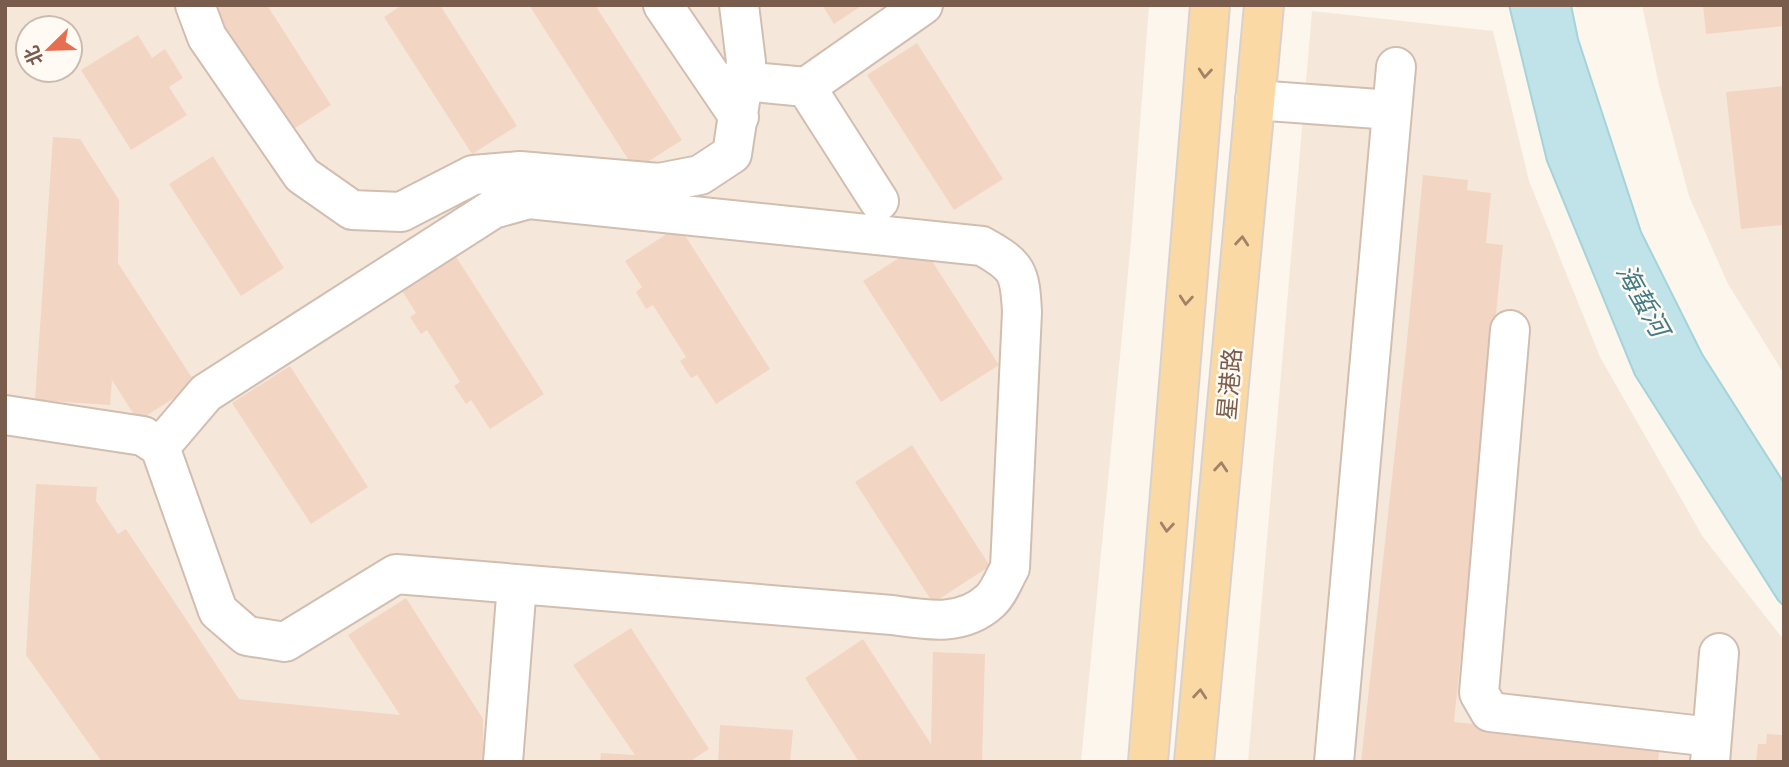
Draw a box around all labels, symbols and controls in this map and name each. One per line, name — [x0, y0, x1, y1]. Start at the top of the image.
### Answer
north arrow — [14, 14, 84, 84]
text: 北 — [19, 42, 48, 69]
one-way arrow — [1198, 68, 1213, 79]
one-way arrow — [1234, 235, 1249, 246]
water label: 海蜇河 — [1610, 258, 1679, 346]
one-way arrow — [1179, 295, 1194, 306]
street label: 星港路 — [1211, 347, 1247, 421]
one-way arrow — [1213, 461, 1228, 472]
one-way arrow — [1160, 522, 1175, 533]
one-way arrow — [1193, 688, 1208, 700]

